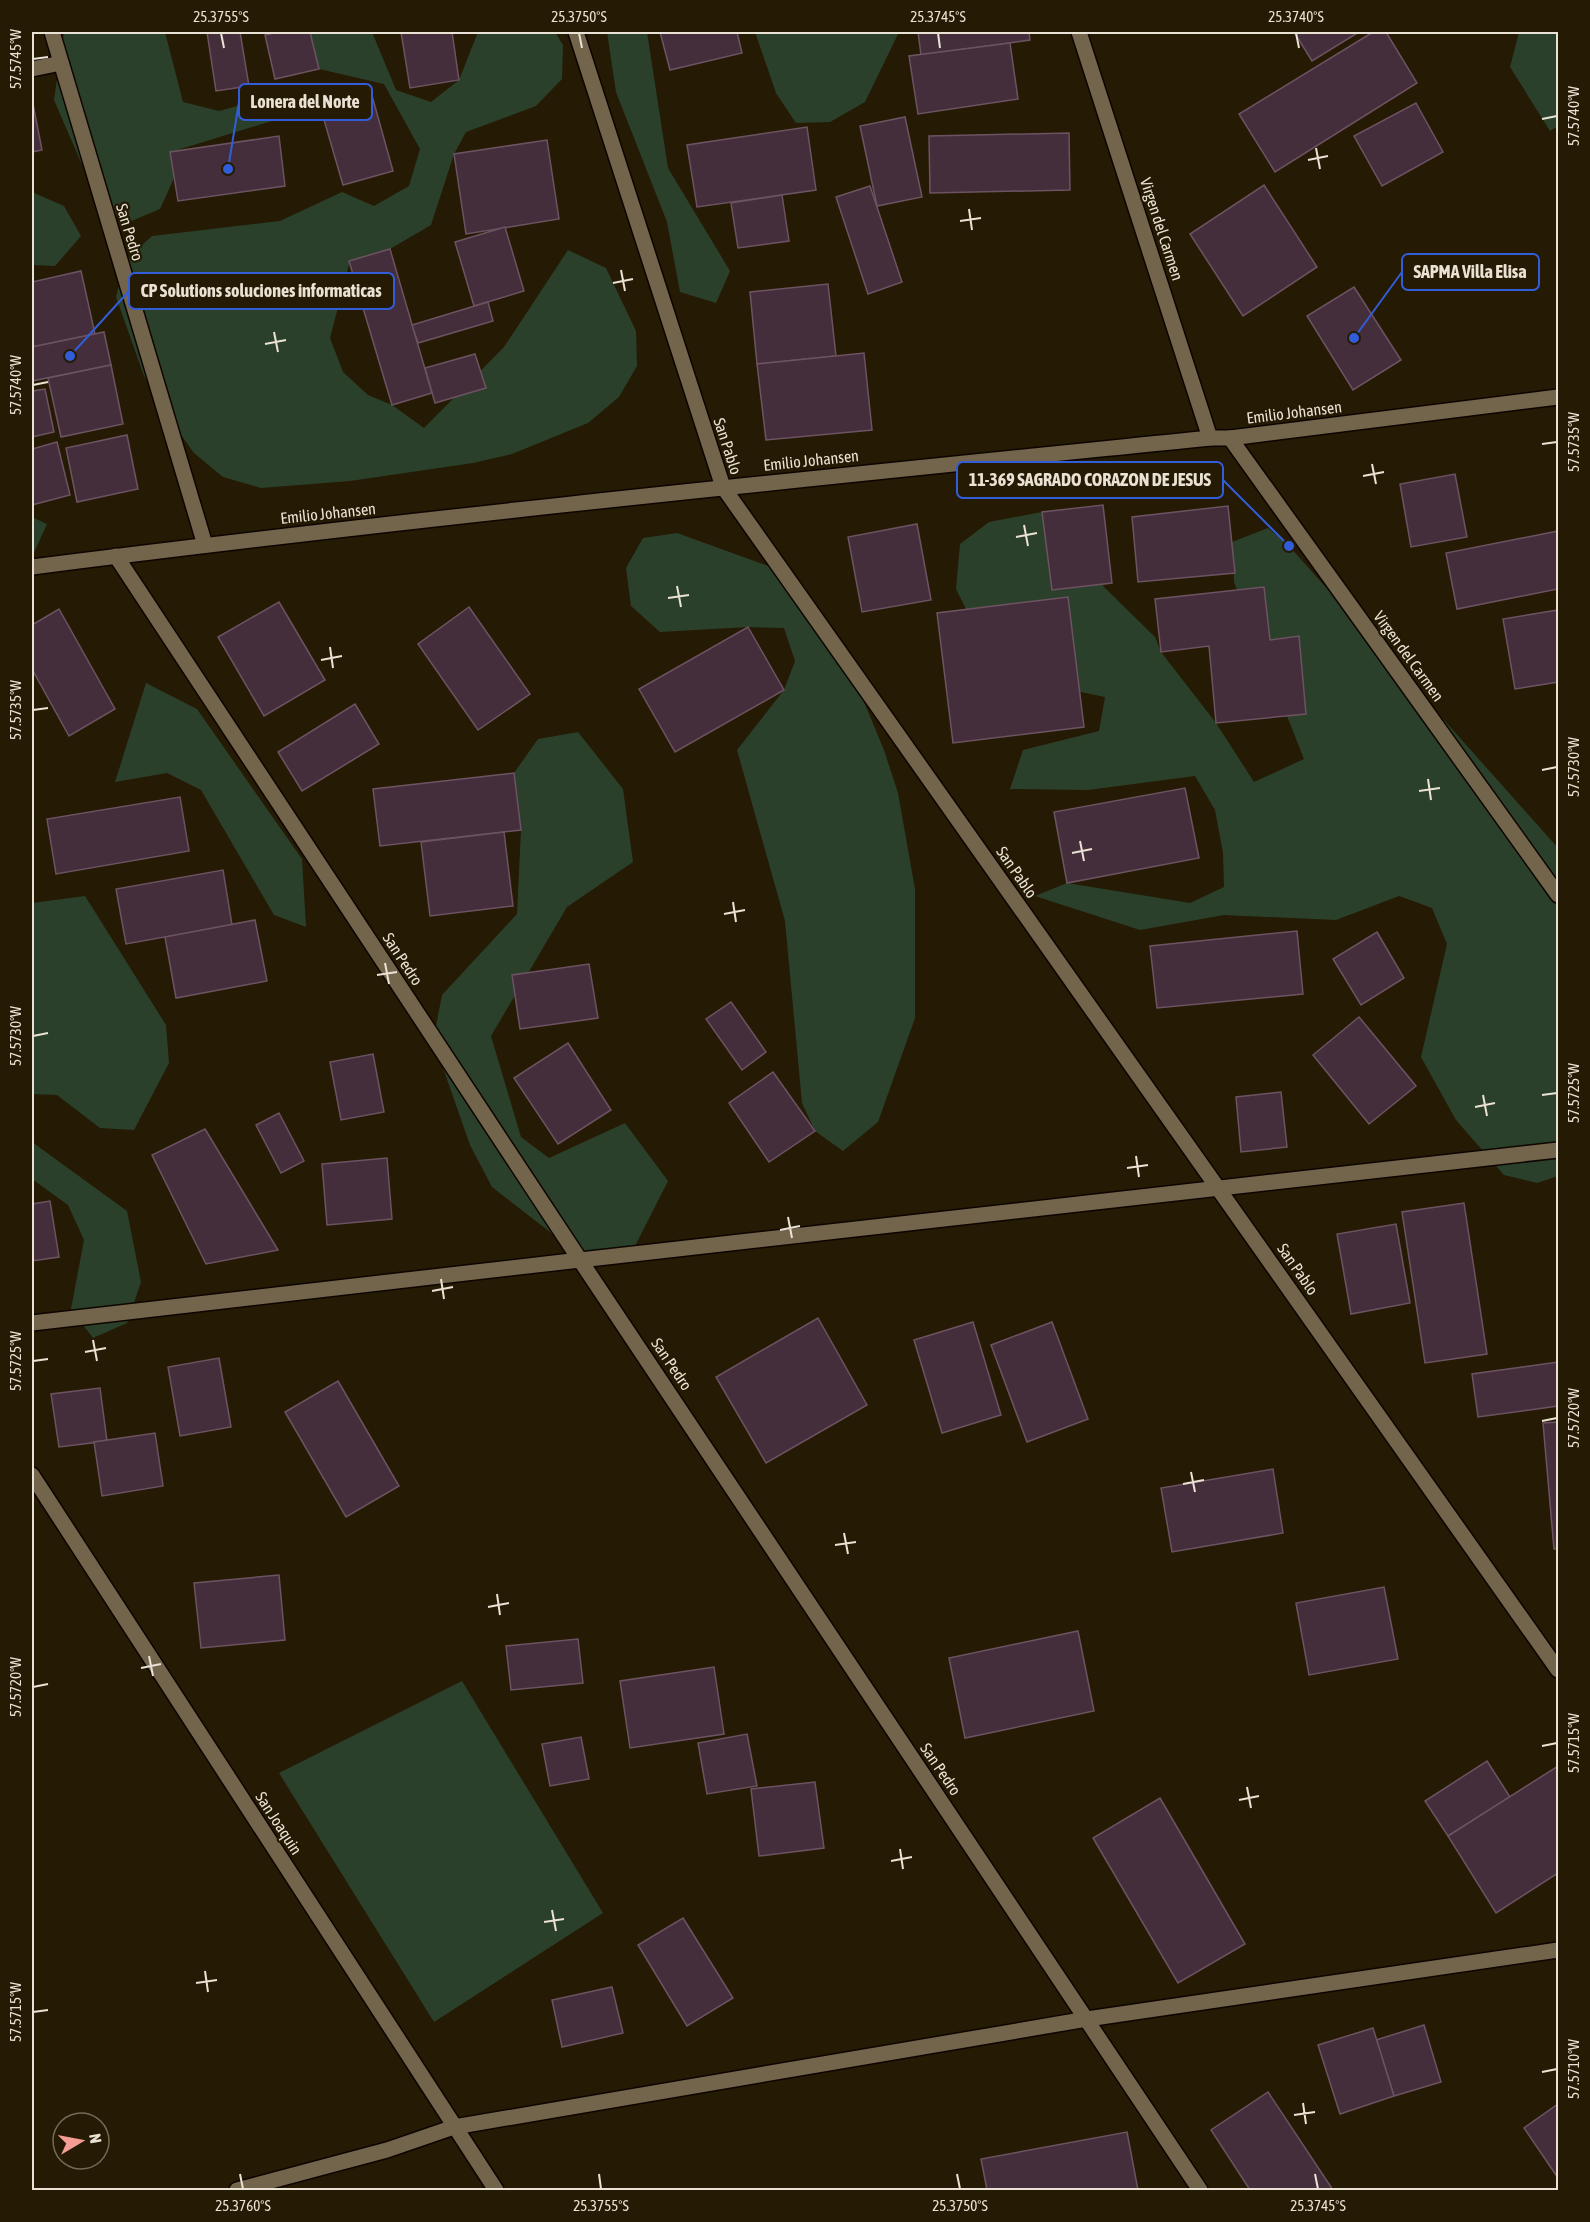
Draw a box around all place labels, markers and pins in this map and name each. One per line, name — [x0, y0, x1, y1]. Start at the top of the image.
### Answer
callout: Lonera del Norte — [239, 84, 372, 120]
callout: SAPMA Villa Elisa — [1402, 254, 1539, 290]
callout: CP Solutions soluciones informaticas — [129, 273, 394, 309]
callout: 11-369 SAGRADO CORAZON DE JESUS — [957, 462, 1223, 498]

